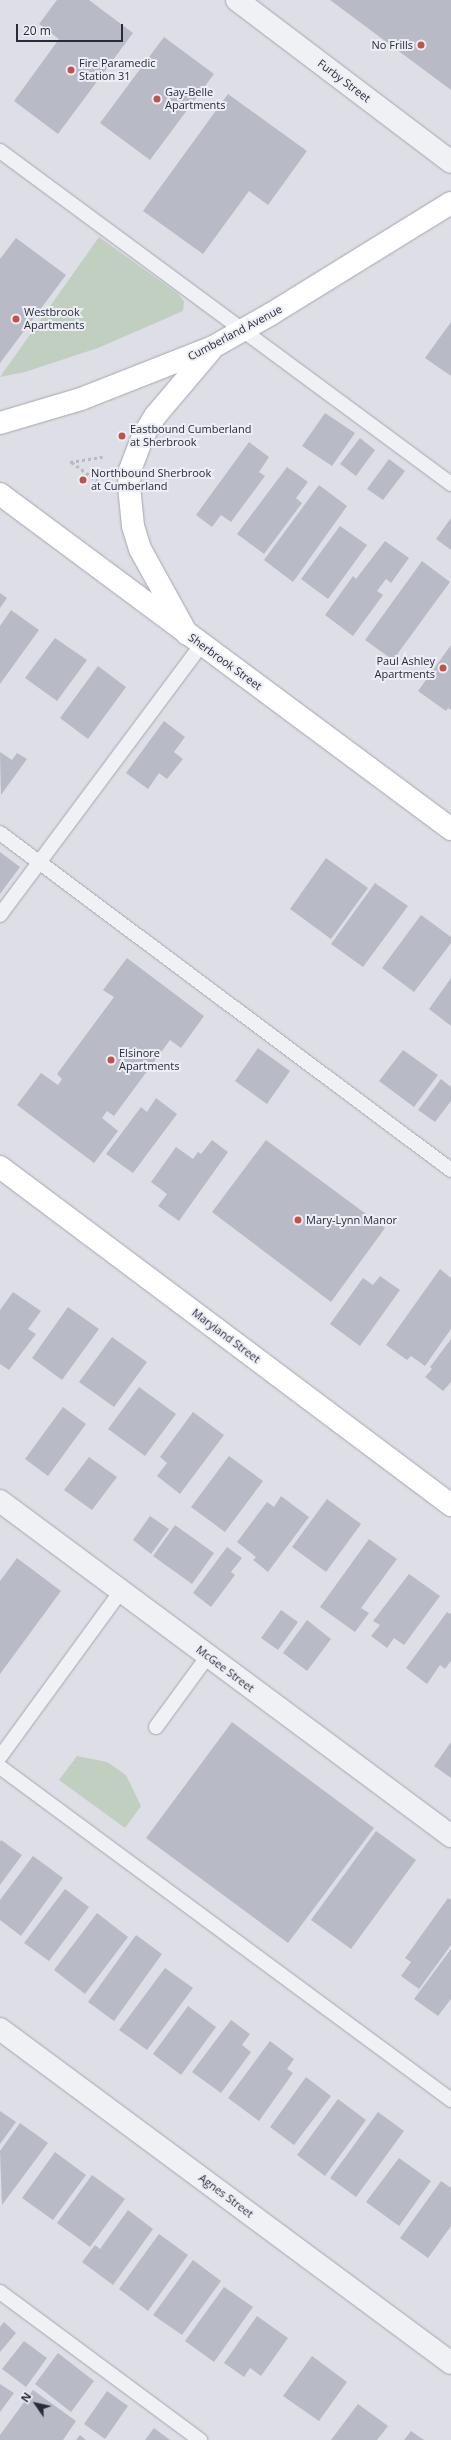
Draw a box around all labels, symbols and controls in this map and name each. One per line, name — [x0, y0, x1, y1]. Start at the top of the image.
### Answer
scale bar — [18, 16, 125, 42]
text: 20 m — [23, 22, 51, 39]
place label: No Frills — [371, 38, 413, 52]
marker: No Frills — [416, 40, 426, 50]
place label: Fire Paramedic Station 31 — [79, 57, 155, 83]
street label: Furby Street — [315, 57, 373, 105]
marker: Fire Paramedic Station 31 — [66, 65, 76, 75]
place label: Gay-Belle Apartments — [165, 86, 225, 112]
marker: Gay-Belle Apartments — [152, 94, 162, 104]
street label: Cumberland Avenue — [186, 303, 284, 363]
place label: Westbrook Apartments — [24, 306, 84, 332]
marker: Westbrook Apartments — [11, 314, 21, 324]
place label: Eastbound Cumberland at Sherbrook — [130, 423, 251, 449]
marker: Eastbound Cumberland at Sherbrook — [117, 431, 127, 441]
place label: Northbound Sherbrook at Cumberland — [91, 467, 211, 493]
marker: Northbound Sherbrook at Cumberland — [78, 475, 88, 485]
street label: Sherbrook Street — [186, 631, 264, 693]
place label: Paul Ashley Apartments — [375, 655, 435, 681]
marker: Paul Ashley Apartments — [438, 663, 448, 673]
place label: Elsinore Apartments — [119, 1047, 179, 1073]
marker: Elsinore Apartments — [106, 1055, 116, 1065]
place label: Mary-Lynn Manor — [306, 1213, 397, 1227]
marker: Mary-Lynn Manor — [293, 1215, 303, 1225]
street label: Maryland Street — [189, 1306, 263, 1366]
street label: McGee Street — [193, 1643, 257, 1695]
street label: Agnes Street — [196, 2171, 256, 2221]
north arrow — [16, 2384, 56, 2424]
text: N — [17, 2389, 34, 2405]

